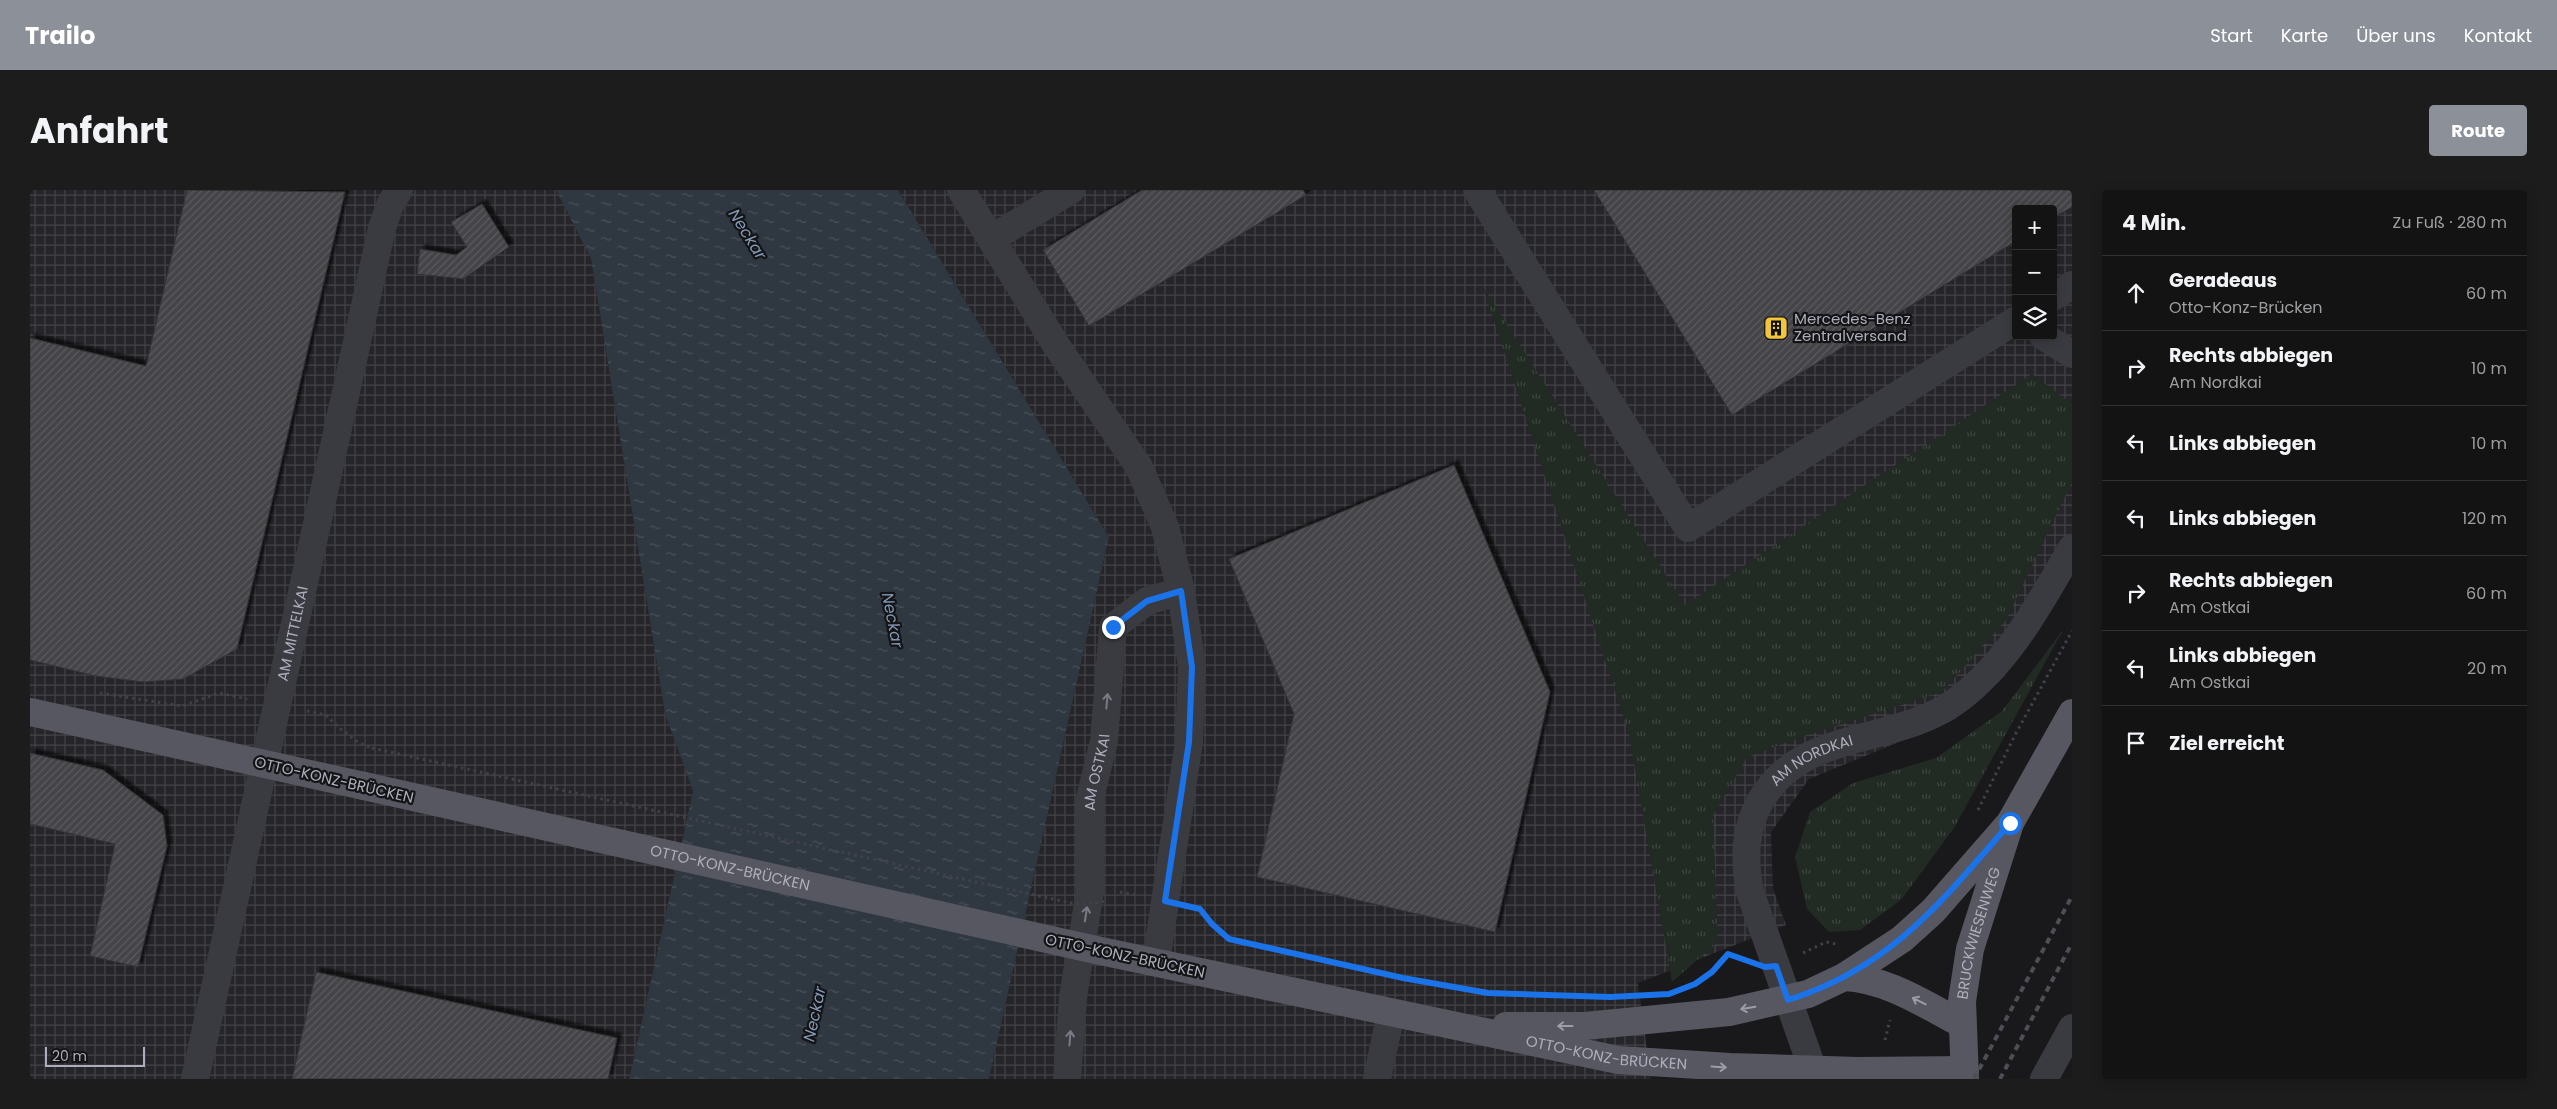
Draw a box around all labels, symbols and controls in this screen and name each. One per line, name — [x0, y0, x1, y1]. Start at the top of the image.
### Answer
text: Trailo — [25, 19, 95, 52]
text: Start — [2210, 23, 2253, 48]
text: Karte — [2281, 23, 2328, 48]
text: Über uns — [2356, 23, 2436, 48]
text: Kontakt — [2464, 23, 2532, 48]
button: Route — [2429, 105, 2527, 156]
text: Anfahrt — [30, 106, 169, 155]
water label: Neckar — [723, 204, 773, 265]
map controls — [2012, 205, 2057, 340]
button: + — [2012, 205, 2057, 250]
text: 4 Min. — [2122, 208, 2186, 237]
text: Zu Fuß · 280 m — [2393, 211, 2507, 234]
button: − — [2012, 250, 2057, 295]
text: Geradeaus — [2169, 267, 2277, 294]
icon: ahead — [2122, 279, 2150, 307]
text: 60 m — [2466, 282, 2507, 305]
button: layers — [2012, 295, 2057, 340]
text: Otto-Konz-Brücken — [2169, 296, 2323, 319]
place label: Mercedes-Benz Zentralversand — [1794, 308, 1911, 346]
building icon: Mercedes-Benz Zentralversand — [1763, 315, 1789, 341]
text: Rechts abbiegen — [2169, 342, 2333, 369]
icon: right — [2122, 354, 2150, 382]
text: 10 m — [2471, 357, 2507, 380]
text: Am Nordkai — [2169, 371, 2262, 394]
icon: left — [2122, 429, 2150, 457]
text: Links abbiegen — [2169, 430, 2316, 457]
text: 10 m — [2471, 432, 2507, 455]
icon: left — [2122, 504, 2150, 532]
text: Links abbiegen — [2169, 505, 2316, 532]
text: 120 m — [2462, 507, 2507, 530]
text: Rechts abbiegen — [2169, 567, 2333, 594]
icon: right — [2122, 579, 2150, 607]
text: 60 m — [2466, 582, 2507, 605]
street label: AM MITTELKAI — [272, 584, 313, 683]
water label: Neckar — [876, 590, 909, 651]
text: Am Ostkai — [2169, 596, 2250, 619]
route end — [1102, 616, 1125, 639]
text: Links abbiegen — [2169, 642, 2316, 669]
icon: left — [2122, 654, 2150, 682]
text: 20 m — [2467, 657, 2507, 680]
text: Am Ostkai — [2169, 671, 2250, 694]
one-way arrow — [1102, 693, 1112, 709]
street label: AM NORDKAI — [1765, 729, 1855, 790]
icon: arrive — [2122, 729, 2150, 757]
text: Ziel erreicht — [2169, 730, 2285, 757]
street label: AM OSTKAI — [1079, 733, 1115, 811]
street label: OTTO-KONZ-BRÜCKEN — [252, 751, 416, 808]
route start — [1999, 812, 2022, 835]
street label: OTTO-KONZ-BRÜCKEN — [648, 839, 812, 896]
street label: BRUCKWIESENWEG — [1951, 864, 2005, 1001]
one-way arrow — [1082, 906, 1092, 922]
street label: OTTO-KONZ-BRÜCKEN — [1043, 928, 1207, 983]
water label: Neckar — [797, 983, 832, 1044]
one-way arrow — [1911, 996, 1926, 1006]
one-way arrow — [1740, 1004, 1756, 1014]
one-way arrow — [1557, 1021, 1573, 1031]
one-way arrow — [1066, 1030, 1075, 1046]
street label: OTTO-KONZ-BRÜCKEN — [1524, 1030, 1688, 1074]
scale bar — [45, 1044, 145, 1067]
text: 20 m — [52, 1046, 87, 1066]
one-way arrow — [1711, 1062, 1727, 1071]

